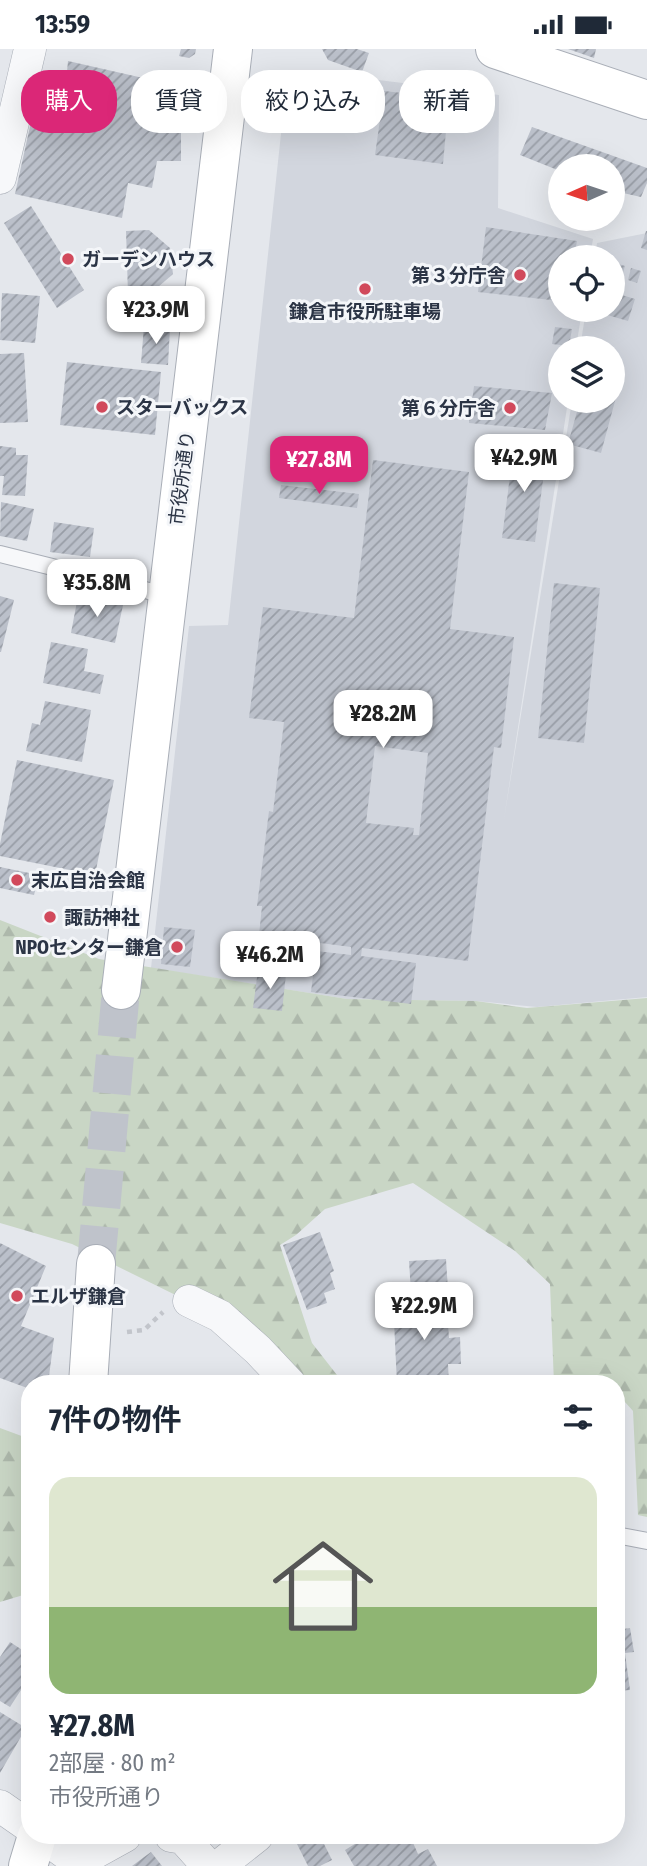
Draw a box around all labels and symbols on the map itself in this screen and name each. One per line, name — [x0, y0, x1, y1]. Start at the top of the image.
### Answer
north arrow — [548, 154, 625, 231]
place label: ガーデンハウス — [82, 248, 215, 271]
marker: ガーデンハウス — [60, 251, 76, 267]
place label: 第３分庁舎 — [411, 264, 506, 287]
marker: 第３分庁舎 — [512, 267, 528, 283]
marker: 鎌倉市役所駐車場 — [357, 281, 373, 297]
pin: ¥23.9M — [99, 287, 213, 346]
place label: 鎌倉市役所駐車場 — [288, 300, 441, 323]
place label: スターバックス — [116, 396, 248, 419]
place label: 第６分庁舎 — [401, 397, 496, 420]
marker: スターバックス — [94, 399, 110, 415]
marker: 第６分庁舎 — [502, 400, 518, 416]
street label: 市役所通り — [165, 429, 199, 527]
pin: ¥42.9M — [467, 435, 581, 494]
pin: ¥27.8M — [262, 437, 376, 496]
pin: ¥35.8M — [40, 559, 154, 619]
pin: ¥28.2M — [326, 691, 440, 750]
place label: 末広自治会館 — [31, 869, 145, 892]
marker: 末広自治会館 — [9, 872, 25, 888]
place label: 諏訪神社 — [64, 906, 140, 929]
marker: 諏訪神社 — [42, 909, 58, 925]
pin: ¥46.2M — [213, 932, 327, 991]
place label: NPOセンター鎌倉 — [15, 936, 163, 959]
marker: NPOセンター鎌倉 — [169, 939, 185, 955]
pin: ¥22.9M — [367, 1283, 481, 1342]
place label: エルザ鎌倉 — [31, 1285, 126, 1308]
marker: エルザ鎌倉 — [9, 1288, 25, 1304]

